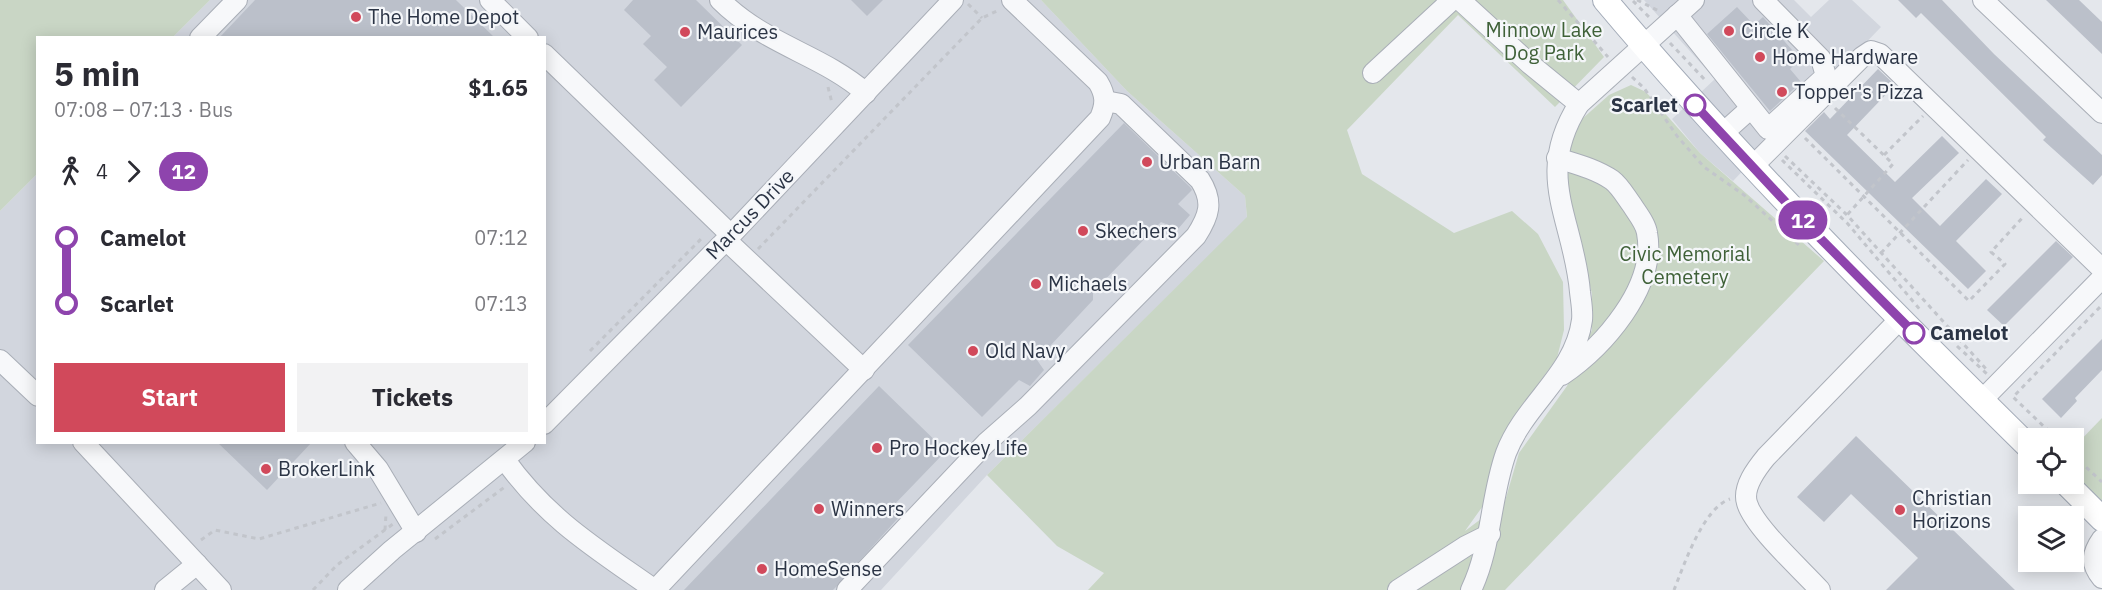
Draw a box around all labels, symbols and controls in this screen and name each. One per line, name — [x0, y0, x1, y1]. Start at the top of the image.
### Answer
place label: The Home Depot — [368, 3, 519, 30]
marker: The Home Depot — [349, 10, 363, 24]
park label: Minnow Lake Dog Park — [1486, 16, 1603, 66]
place label: Circle K — [1741, 17, 1810, 44]
place label: Maurices — [697, 18, 778, 45]
marker: Circle K — [1722, 24, 1736, 38]
marker: Maurices — [678, 25, 692, 39]
place label: Home Hardware — [1772, 43, 1918, 70]
marker: Home Hardware — [1753, 50, 1767, 64]
text: 5 min — [54, 52, 140, 95]
text: $1.65 — [468, 73, 528, 102]
place label: Topper's Pizza — [1794, 78, 1923, 105]
marker: Topper's Pizza — [1775, 85, 1789, 99]
place label: Scarlet — [1611, 91, 1678, 118]
marker: Scarlet — [1684, 94, 1706, 116]
text: 07:08 – 07:13 · Bus — [54, 96, 233, 123]
place label: Urban Barn — [1159, 148, 1261, 175]
icon: walk — [54, 155, 87, 188]
icon: forward — [117, 155, 150, 188]
marker: Urban Barn — [1140, 155, 1154, 169]
text: 12 — [171, 157, 196, 185]
text: 4 — [96, 158, 108, 185]
street label: Marcus Drive — [699, 162, 800, 265]
line badge: 12 — [1776, 200, 1830, 240]
text: 12 — [1790, 206, 1816, 234]
place label: Skechers — [1095, 217, 1177, 244]
text: Camelot — [100, 223, 186, 252]
text: 07:12 — [474, 224, 528, 251]
marker: Skechers — [1076, 224, 1090, 238]
park label: Civic Memorial Cemetery — [1619, 240, 1751, 290]
place label: Michaels — [1048, 270, 1128, 297]
marker: Michaels — [1029, 277, 1043, 291]
text: Scarlet — [100, 289, 174, 318]
text: 07:13 — [474, 290, 528, 317]
place label: Camelot — [1930, 319, 2008, 346]
marker: Camelot — [1903, 322, 1925, 344]
place label: Old Navy — [985, 337, 1065, 364]
marker: Old Navy — [966, 344, 980, 358]
button: Start — [54, 363, 285, 432]
button: Tickets — [297, 363, 528, 432]
map controls — [2018, 428, 2084, 572]
button: locate — [2018, 428, 2084, 494]
place label: Pro Hockey Life — [889, 434, 1028, 461]
marker: Pro Hockey Life — [870, 441, 884, 455]
place label: BrokerLink — [278, 455, 375, 482]
marker: BrokerLink — [259, 462, 273, 476]
place label: Christian Horizons — [1912, 484, 1992, 534]
place label: Winners — [831, 495, 905, 522]
marker: Winners — [812, 502, 826, 516]
marker: Christian Horizons — [1893, 503, 1907, 517]
button: layers — [2018, 506, 2084, 572]
place label: HomeSense — [774, 555, 882, 582]
marker: HomeSense — [755, 562, 769, 576]

